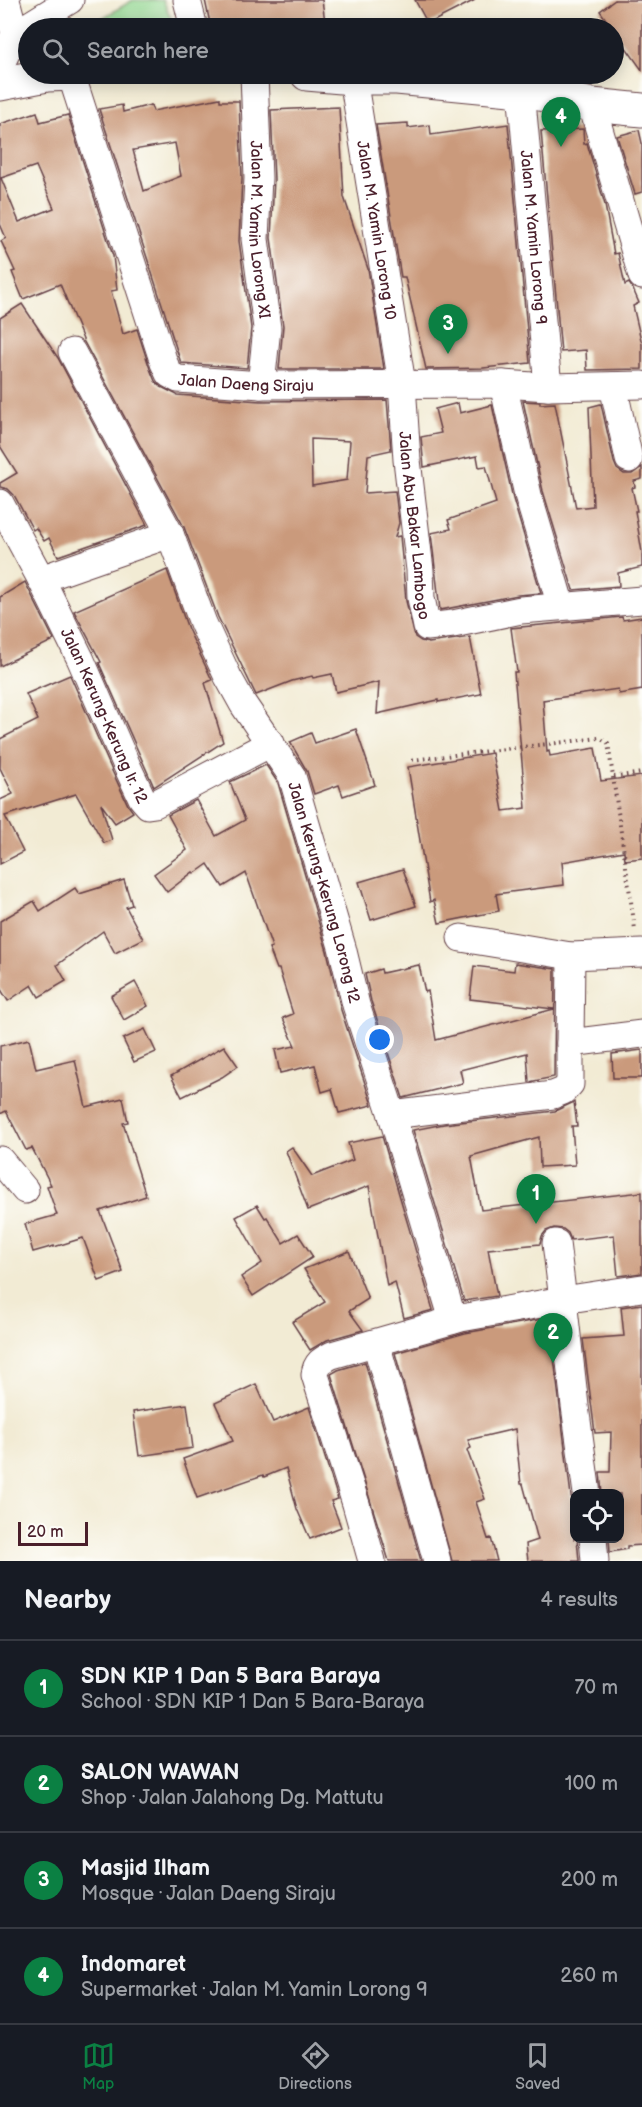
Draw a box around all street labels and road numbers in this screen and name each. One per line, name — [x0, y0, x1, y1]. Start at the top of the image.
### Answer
street label: Jalan M. Yamin Lorong 10 — [352, 139, 400, 321]
street label: Jalan M. Yamin Lorong XI — [244, 140, 274, 320]
street label: Jalan M. Yamin Lorong 9 — [516, 150, 550, 325]
street label: Jalan Daeng Siraju — [177, 371, 314, 396]
street label: Jalan Abu Bakar Lambogo — [394, 431, 433, 622]
street label: Jalan Kerung-Kerung lr. 12 — [56, 625, 151, 807]
street label: Jalan Kerung-Kerung Lorong 12 — [283, 780, 363, 1006]

